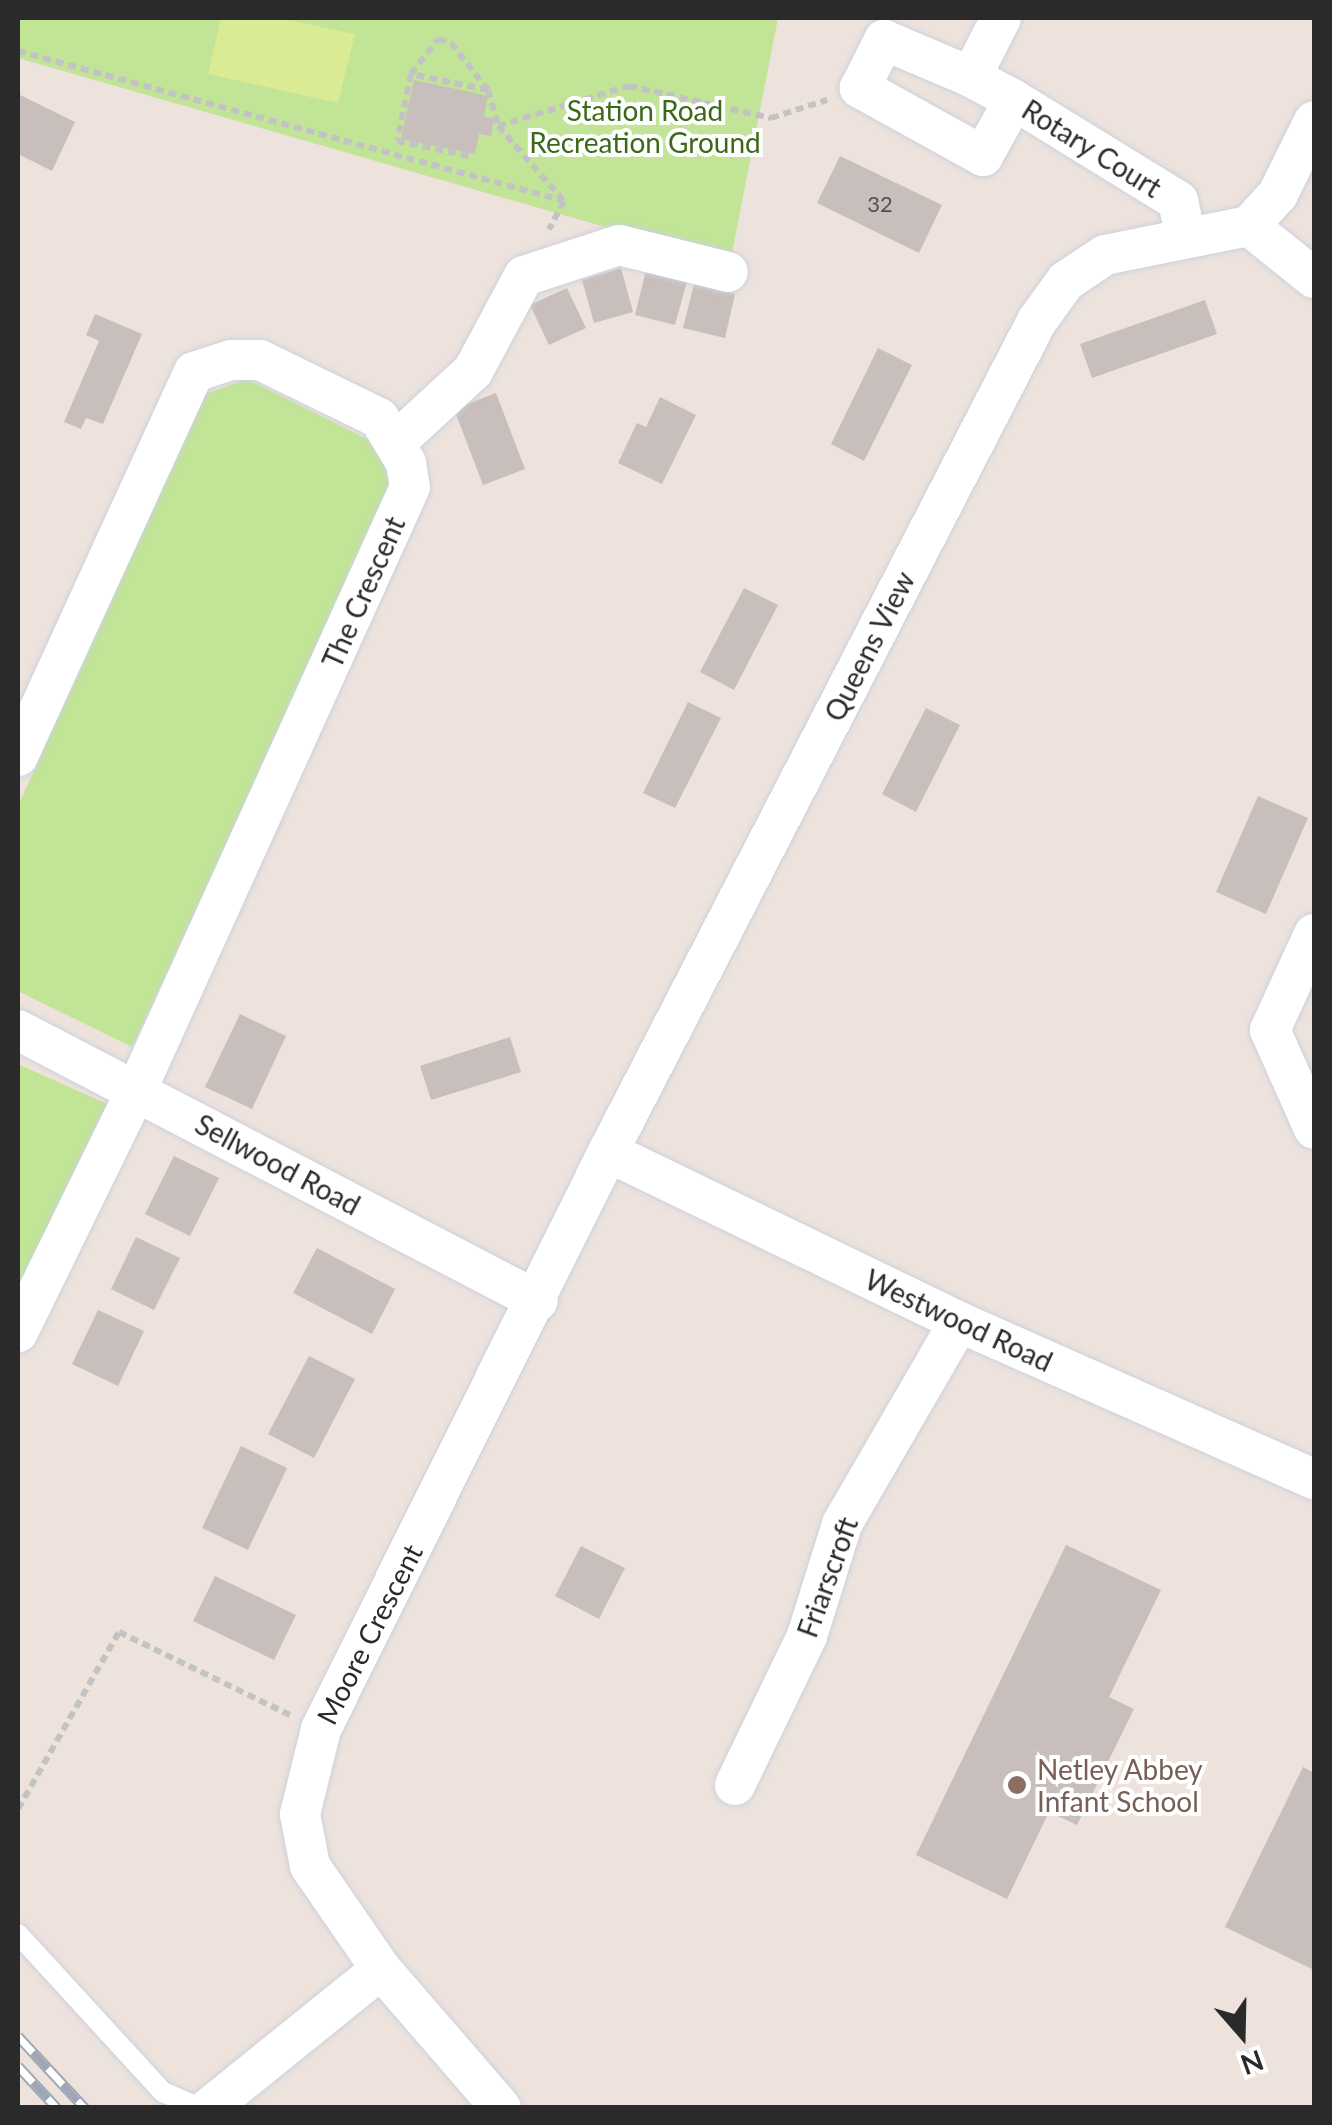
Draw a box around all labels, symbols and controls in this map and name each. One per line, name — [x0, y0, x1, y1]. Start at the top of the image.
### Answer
street label: Rotary Court — [1016, 92, 1168, 204]
park label: Station Road Recreation Ground — [529, 93, 761, 159]
house number: 32 — [867, 191, 893, 217]
street label: The Crescent — [315, 511, 411, 673]
street label: Queens View — [817, 565, 921, 727]
street label: Sellwood Road — [190, 1107, 366, 1221]
street label: Westwood Road — [860, 1262, 1058, 1378]
street label: Friarscroft — [790, 1512, 864, 1642]
street label: Moore Crescent — [309, 1538, 429, 1730]
place label: Netley Abbey Infant School — [1037, 1752, 1204, 1818]
marker: Netley Abbey Infant School — [1006, 1774, 1028, 1796]
north arrow — [1192, 1985, 1292, 2085]
text: N — [1236, 2044, 1268, 2083]

